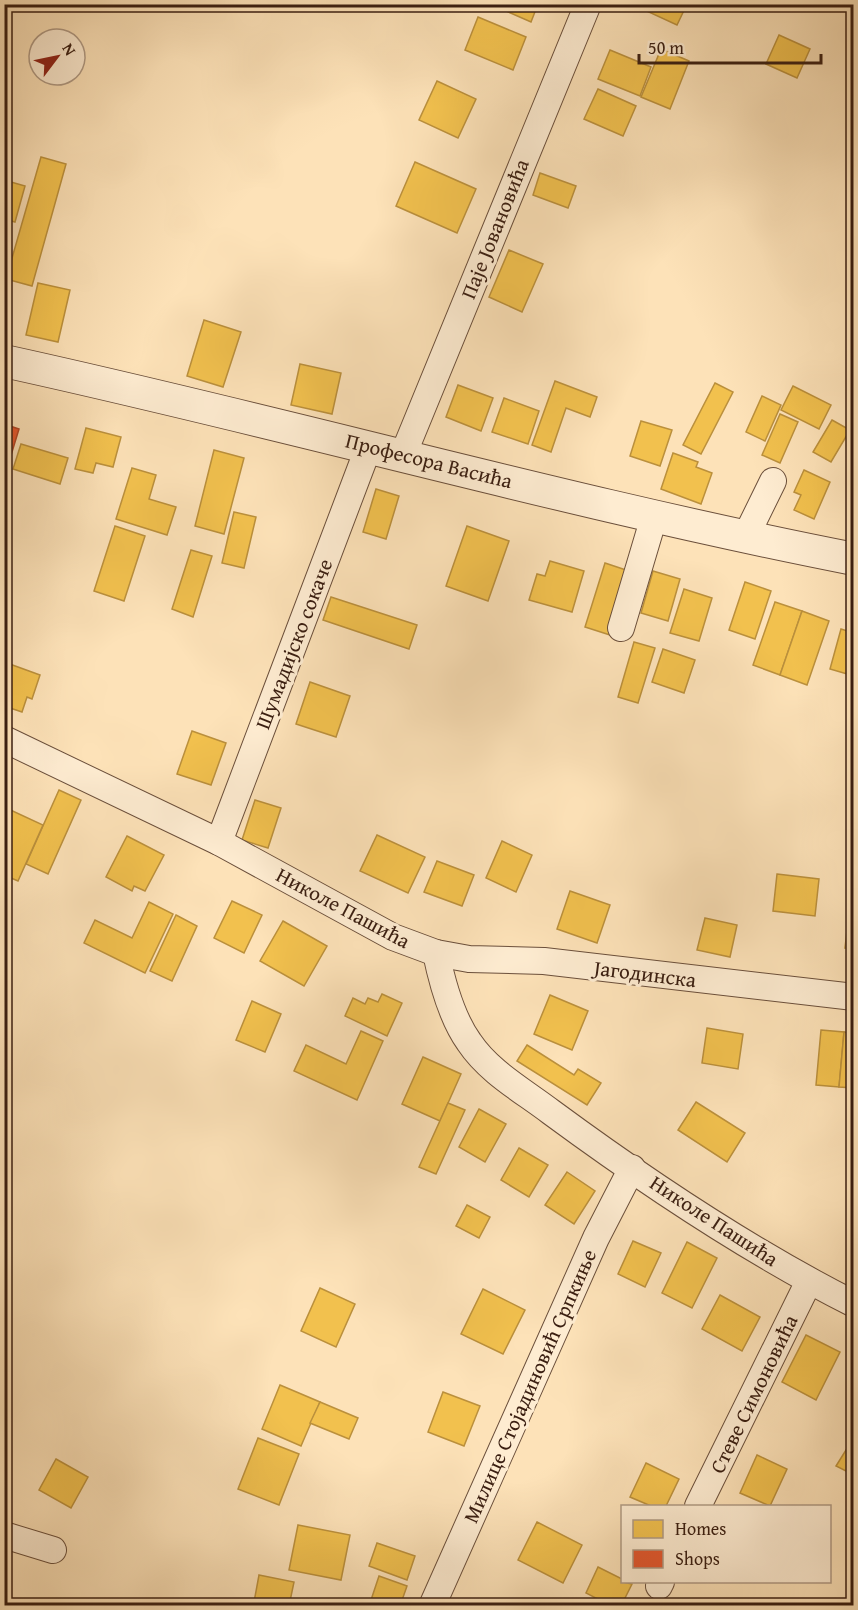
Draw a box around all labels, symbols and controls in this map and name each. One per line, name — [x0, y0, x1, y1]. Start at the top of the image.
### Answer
north arrow — [27, 27, 87, 87]
scale bar — [639, 27, 820, 65]
text: 50 m — [648, 34, 684, 61]
text: N — [57, 38, 83, 60]
street label: Паје Јовановића — [452, 154, 537, 304]
street label: Професора Васића — [342, 425, 516, 496]
street label: Шумадијско сокаче — [247, 554, 340, 734]
street label: Николе Пашића — [271, 859, 416, 956]
street label: Јагодинска — [589, 952, 698, 995]
street label: Николе Пашића — [644, 1167, 785, 1274]
street label: Милице Стојадиновић Српкиње — [455, 1244, 604, 1528]
street label: Стеве Симоновића — [702, 1309, 805, 1478]
legend — [621, 1505, 831, 1583]
text: Homes — [675, 1515, 726, 1542]
text: Shops — [675, 1545, 720, 1572]

